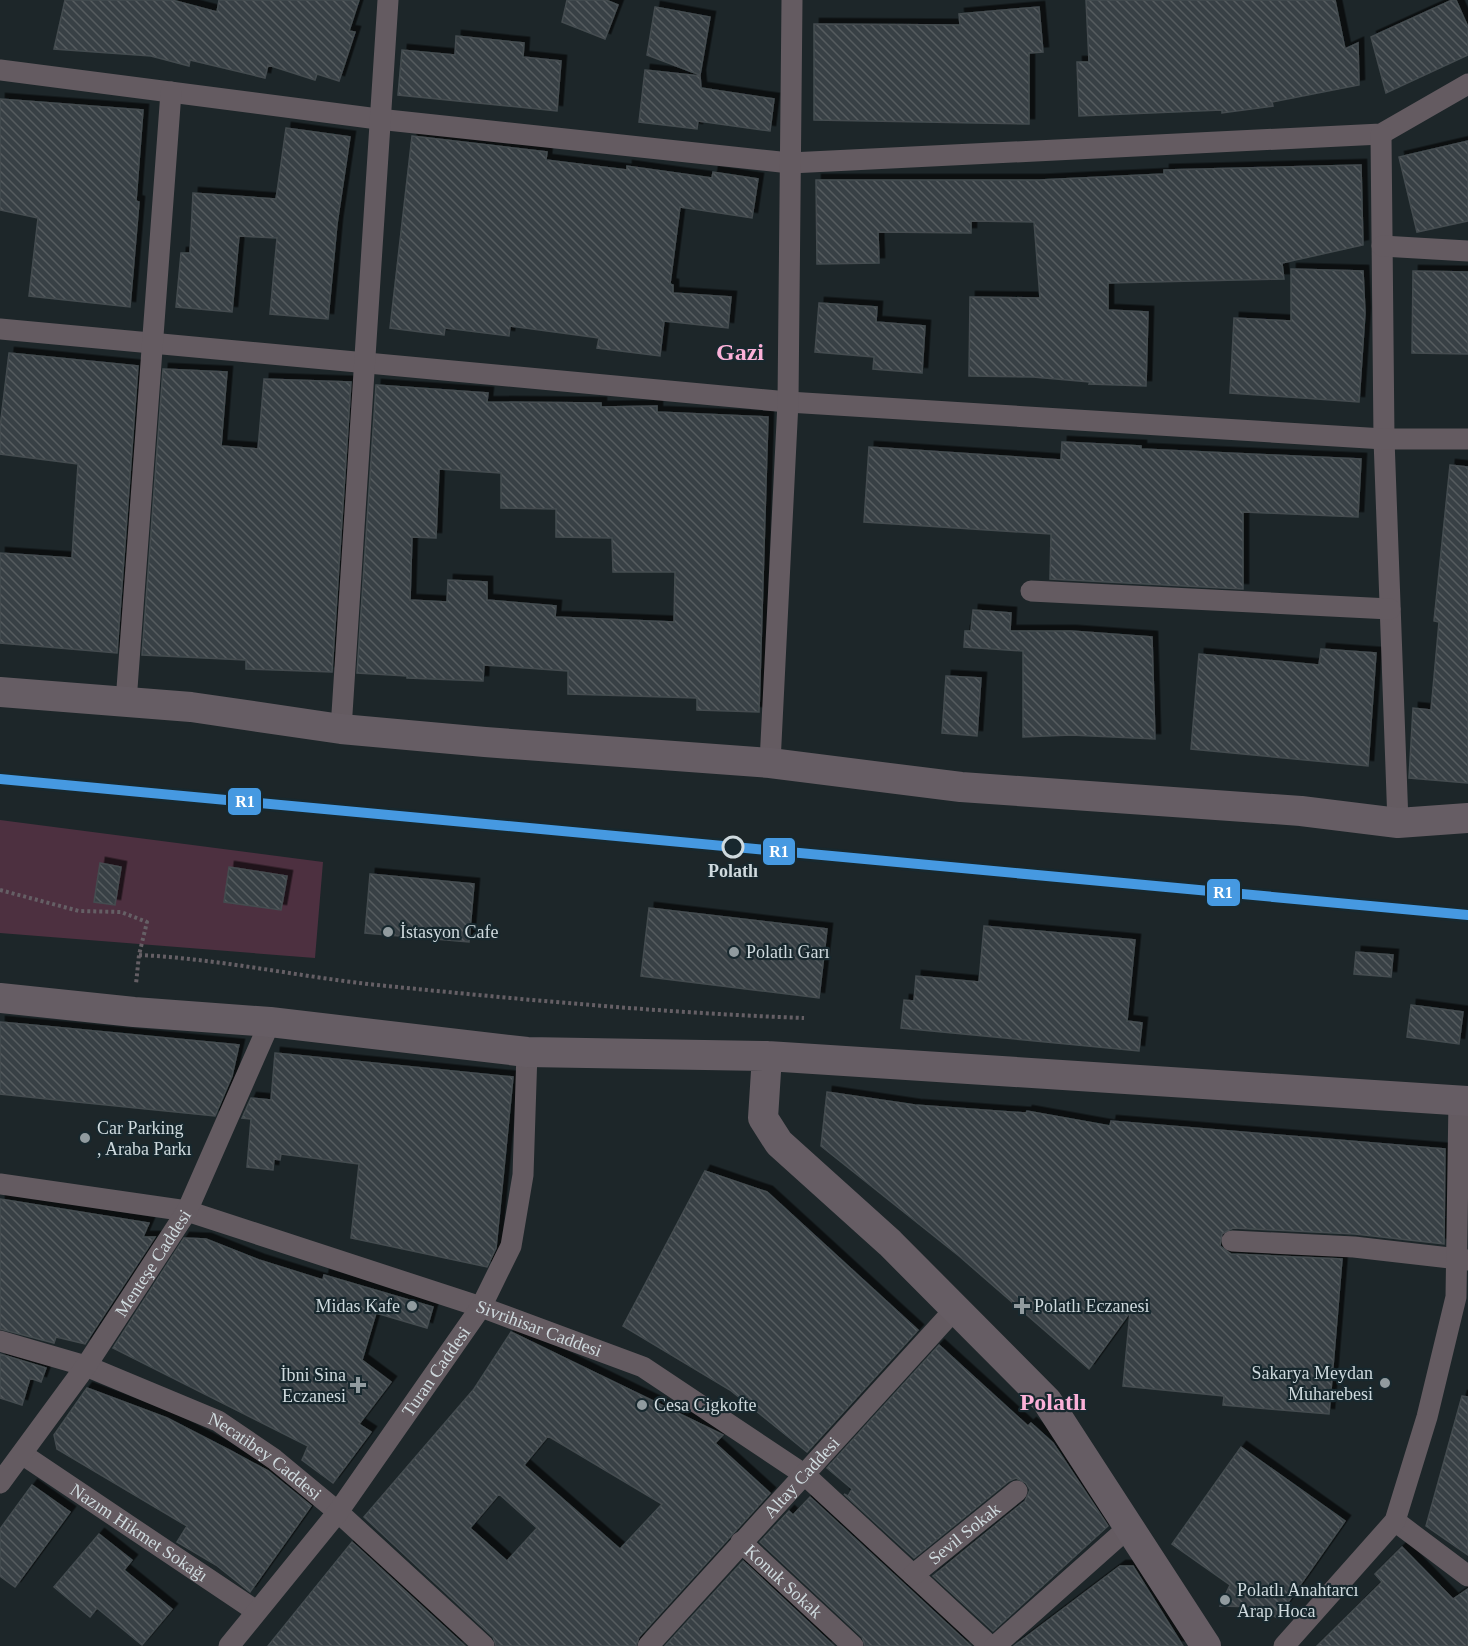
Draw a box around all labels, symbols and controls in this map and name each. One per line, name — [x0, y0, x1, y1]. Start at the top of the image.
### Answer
district label: Gazi — [716, 339, 764, 365]
line badge: R1 — [227, 787, 262, 816]
text: R1 — [235, 793, 255, 810]
marker: Polatlı — [722, 836, 744, 858]
line badge: R1 — [762, 837, 796, 866]
text: R1 — [769, 843, 789, 860]
place label: Polatlı — [708, 861, 758, 881]
line badge: R1 — [1206, 878, 1241, 907]
text: R1 — [1213, 884, 1233, 901]
place label: İstasyon Cafe — [400, 922, 498, 942]
marker: İstasyon Cafe — [381, 925, 395, 939]
place label: Polatlı Garı — [746, 942, 830, 962]
marker: Polatlı Garı — [727, 945, 741, 959]
place label: Car Parking , Araba Parkı — [97, 1118, 191, 1159]
marker: Car Parking , Araba Parkı — [78, 1131, 92, 1145]
street label: Menteşe Caddesi — [111, 1206, 195, 1320]
place label: Midas Kafe — [316, 1296, 400, 1316]
street label: Sivrihisar Caddesi — [473, 1296, 605, 1361]
place label: Polatlı Eczanesi — [1034, 1296, 1149, 1316]
marker: Midas Kafe — [405, 1299, 419, 1313]
marker: Polatlı Eczanesi — [1015, 1299, 1029, 1313]
street label: Turan Caddesi — [398, 1323, 474, 1420]
place label: Sakarya Meydan Muharebesi — [1252, 1363, 1373, 1404]
place label: İbni Sina Eczanesi — [281, 1365, 346, 1406]
marker: Sakarya Meydan Muharebesi — [1378, 1376, 1392, 1390]
marker: İbni Sina Eczanesi — [351, 1378, 365, 1392]
district label: Polatlı — [1020, 1389, 1087, 1415]
place label: Cesa Cigkofte — [654, 1395, 756, 1415]
marker: Cesa Cigkofte — [635, 1398, 649, 1412]
street label: Necatibey Caddesi — [206, 1408, 325, 1504]
street label: Altay Caddesi — [760, 1433, 843, 1522]
street label: Nazım Hikmet Sokağı — [67, 1479, 212, 1586]
street label: Sevil Sokak — [924, 1499, 1004, 1569]
street label: Konuk Sokak — [741, 1541, 826, 1622]
place label: Polatlı Anahtarcı Arap Hoca — [1237, 1580, 1358, 1621]
marker: Polatlı Anahtarcı Arap Hoca — [1218, 1593, 1232, 1607]

